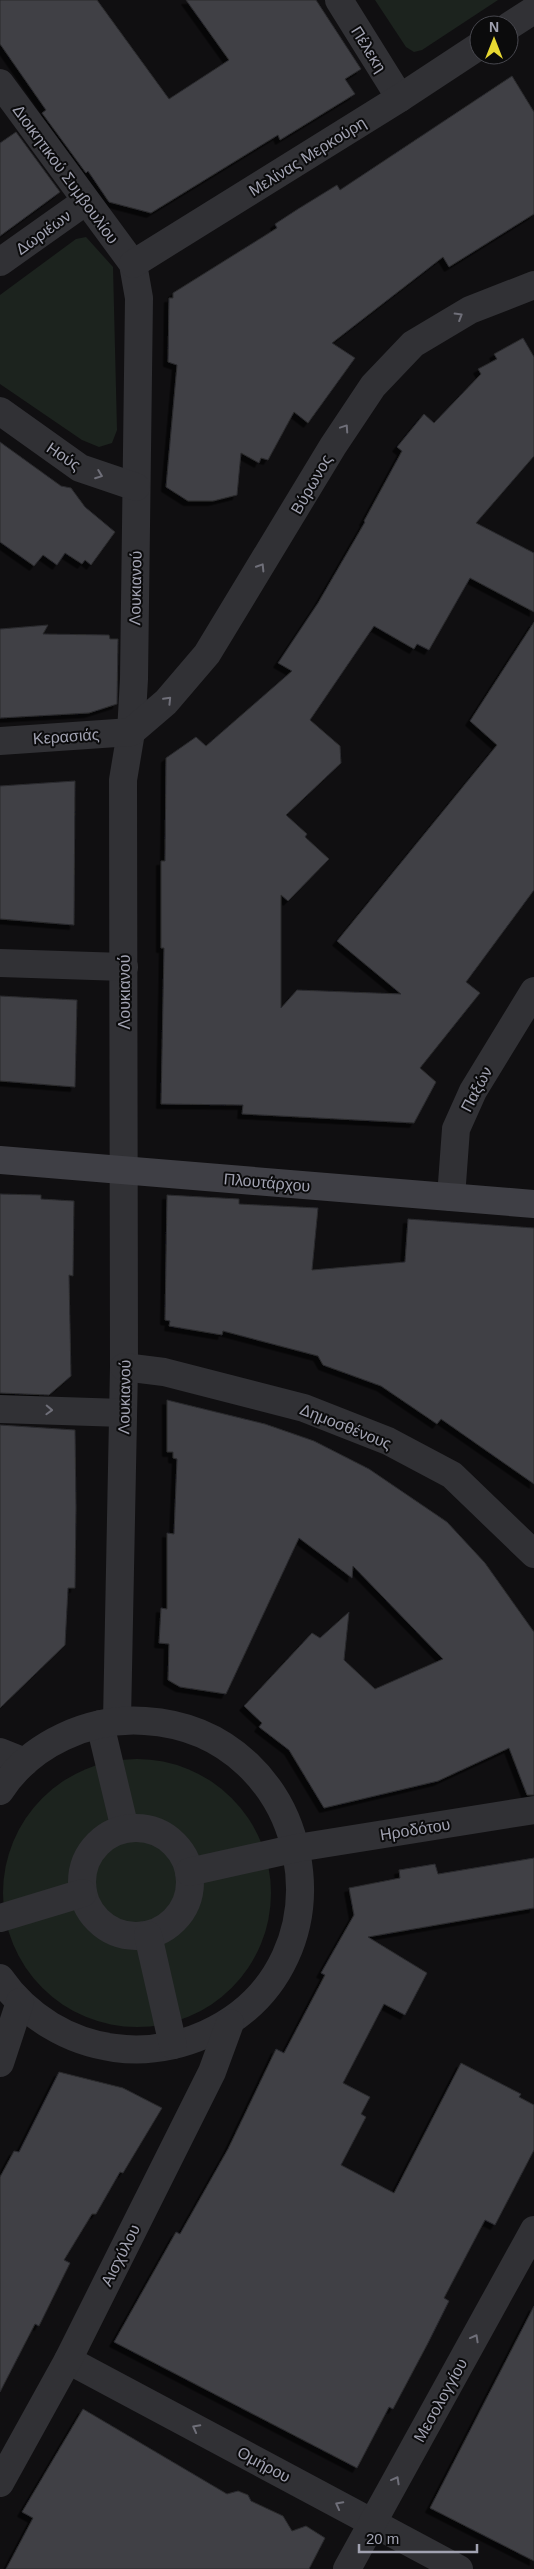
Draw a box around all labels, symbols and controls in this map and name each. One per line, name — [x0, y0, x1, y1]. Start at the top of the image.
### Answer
north arrow — [469, 15, 519, 65]
text: N — [489, 19, 499, 35]
street label: Πέλεκη — [348, 23, 389, 75]
street label: Διοικητικού Συμβουλίου — [10, 102, 122, 247]
street label: Μελίνας Μερκούρη — [246, 114, 369, 199]
street label: Δωριέων — [13, 207, 74, 258]
one-way arrow — [454, 313, 463, 323]
one-way arrow — [339, 425, 348, 434]
street label: Ηούς — [44, 439, 84, 474]
street label: Βύρωνος — [288, 451, 335, 517]
one-way arrow — [94, 469, 103, 480]
street label: Λουκιανού — [126, 550, 145, 626]
one-way arrow — [254, 564, 264, 573]
one-way arrow — [162, 696, 171, 705]
street label: Κερασιάς — [32, 726, 100, 747]
street label: Λουκιανού — [116, 955, 133, 1029]
street label: Παξών — [458, 1064, 496, 1115]
street label: Πλουτάρχου — [223, 1170, 311, 1195]
street label: Λουκιανού — [115, 1359, 134, 1435]
street label: Δημοσθένους — [298, 1400, 394, 1453]
one-way arrow — [45, 1405, 53, 1416]
street label: Ηροδότου — [379, 1816, 451, 1843]
street label: Αισχύλου — [98, 2222, 143, 2289]
one-way arrow — [468, 2334, 478, 2343]
street label: Μεσολογγίου — [411, 2356, 470, 2445]
one-way arrow — [192, 2424, 201, 2434]
street label: Ομήρου — [234, 2443, 293, 2485]
one-way arrow — [390, 2477, 400, 2486]
one-way arrow — [335, 2501, 344, 2511]
scale bar — [359, 2522, 476, 2554]
text: 20 m — [366, 2530, 399, 2547]

